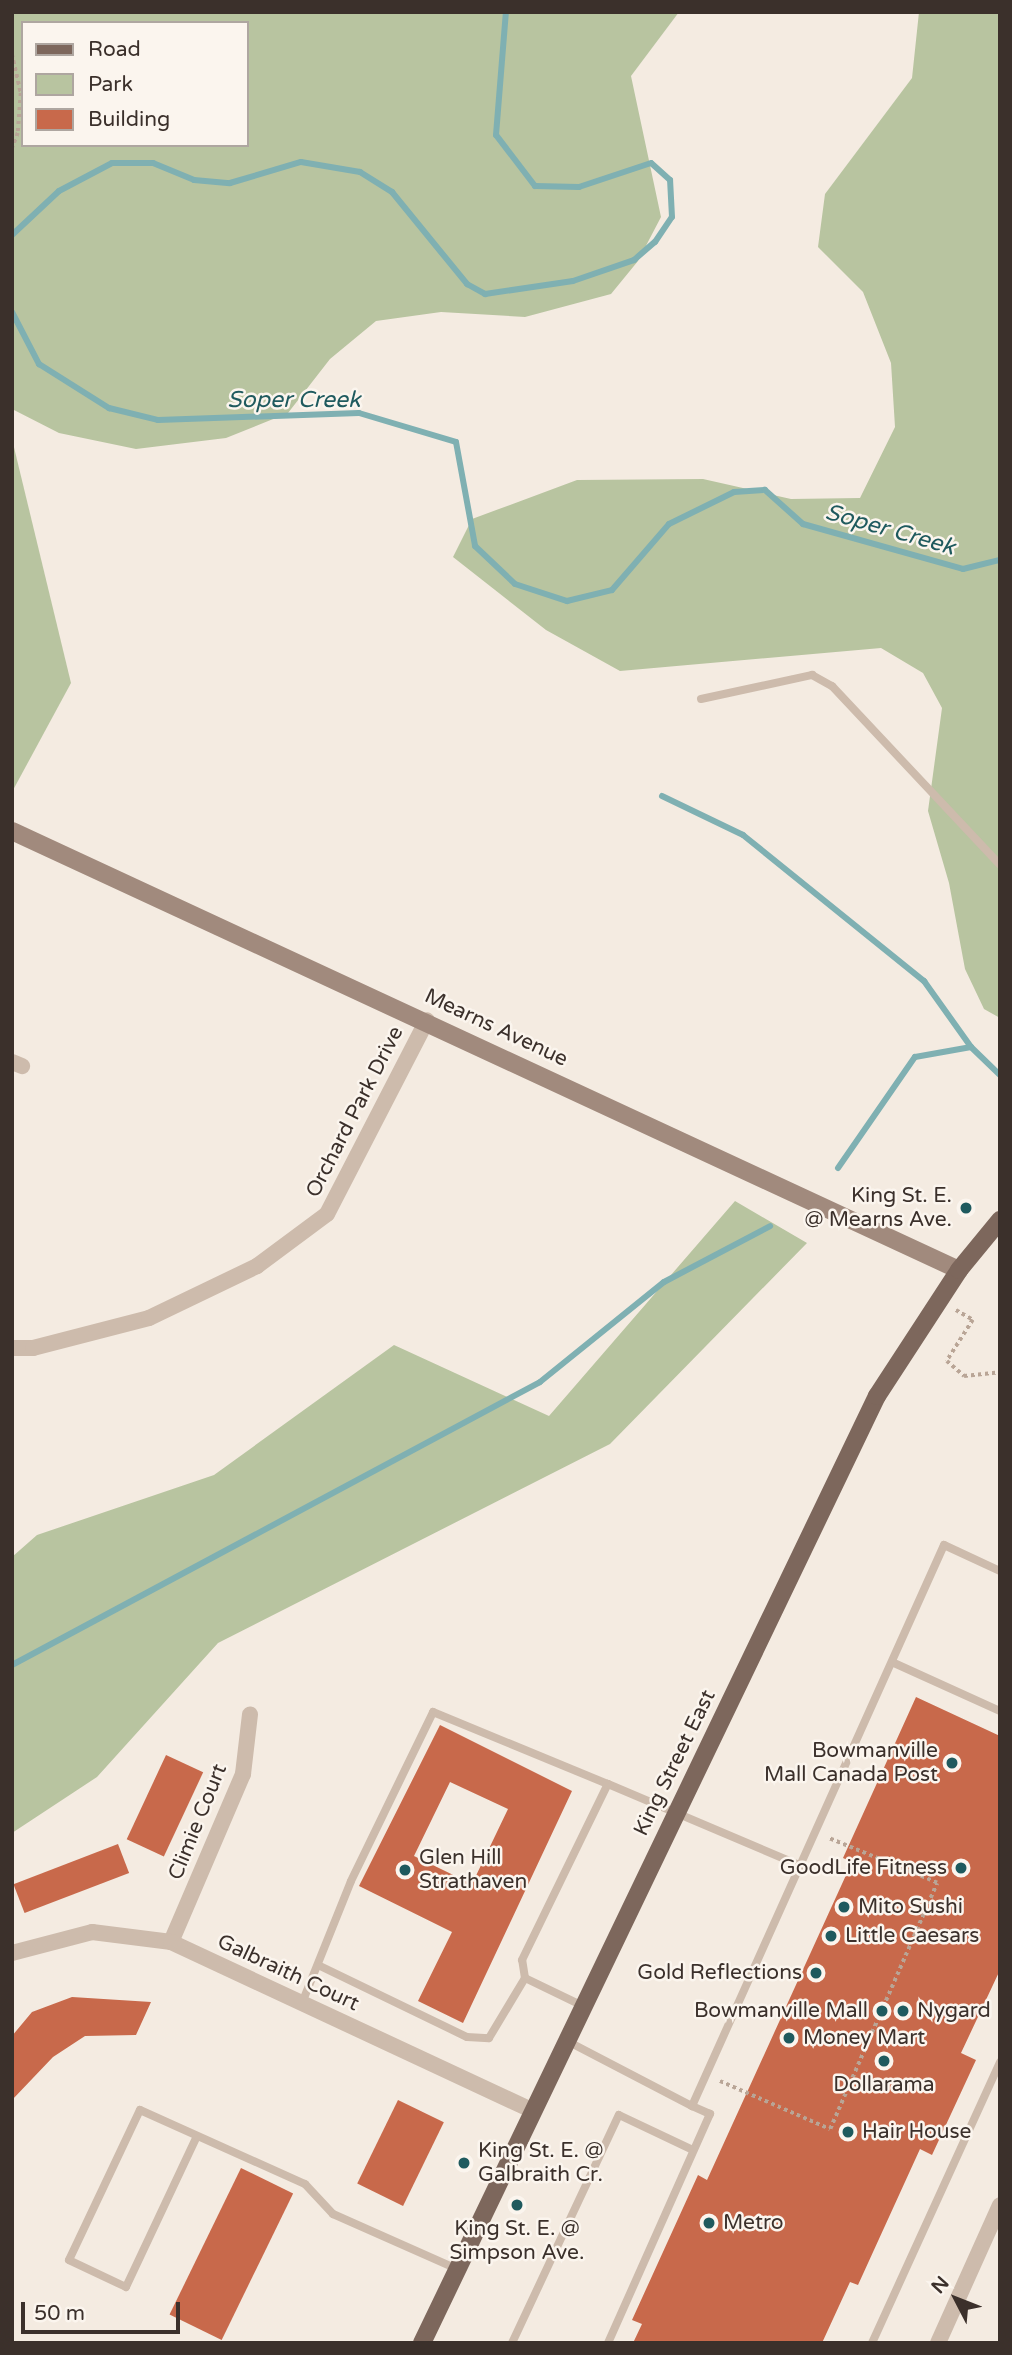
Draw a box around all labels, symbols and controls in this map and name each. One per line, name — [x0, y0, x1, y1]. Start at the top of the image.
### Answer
legend — [21, 21, 248, 147]
text: Road — [88, 37, 141, 62]
text: Park — [88, 72, 133, 97]
text: Building — [88, 107, 170, 132]
water label: Soper Creek — [227, 386, 361, 414]
water label: Soper Creek — [822, 498, 958, 562]
street label: Mearns Avenue — [420, 984, 572, 1072]
street label: Orchard Park Drive — [301, 1022, 409, 1202]
place label: King St. E. @ Mearns Ave. — [804, 1183, 952, 1233]
marker: King St. E. @ Mearns Ave. — [958, 1200, 974, 1216]
street label: King Street East — [629, 1686, 721, 1840]
place label: Bowmanville Mall Canada Post — [764, 1738, 938, 1788]
marker: Bowmanville Mall Canada Post — [944, 1755, 960, 1771]
street label: Climie Court — [163, 1760, 233, 1884]
place label: Glen Hill Strathaven — [419, 1845, 527, 1895]
place label: GoodLife Fitness — [780, 1855, 947, 1881]
marker: GoodLife Fitness — [953, 1860, 969, 1876]
marker: Glen Hill Strathaven — [397, 1862, 413, 1878]
place label: Mito Sushi — [858, 1894, 963, 1920]
marker: Mito Sushi — [836, 1899, 852, 1915]
place label: Little Caesars — [845, 1923, 979, 1949]
marker: Little Caesars — [823, 1928, 839, 1944]
street label: Galbraith Court — [213, 1929, 363, 2017]
place label: Gold Reflections — [637, 1960, 802, 1986]
marker: Gold Reflections — [808, 1965, 824, 1981]
place label: Bowmanville Mall — [694, 1998, 868, 2024]
place label: Nygard — [917, 1998, 991, 2024]
marker: Bowmanville Mall — [874, 2003, 890, 2019]
marker: Nygard — [895, 2003, 911, 2019]
place label: Money Mart — [803, 2025, 925, 2051]
marker: Money Mart — [781, 2030, 797, 2046]
marker: Dollarama — [876, 2053, 892, 2069]
place label: Dollarama — [833, 2072, 935, 2098]
place label: Hair House — [862, 2119, 971, 2145]
marker: Hair House — [840, 2124, 856, 2140]
place label: King St. E. @ Galbraith Cr. — [478, 2138, 603, 2188]
marker: King St. E. @ Galbraith Cr. — [456, 2155, 472, 2171]
marker: King St. E. @ Simpson Ave. — [509, 2197, 525, 2213]
place label: Metro — [723, 2210, 783, 2236]
marker: Metro — [701, 2215, 717, 2231]
place label: King St. E. @ Simpson Ave. — [450, 2216, 584, 2266]
north arrow — [921, 2264, 991, 2334]
text: N — [927, 2272, 954, 2298]
scale bar — [24, 2288, 184, 2332]
text: 50 m — [34, 2301, 85, 2326]

